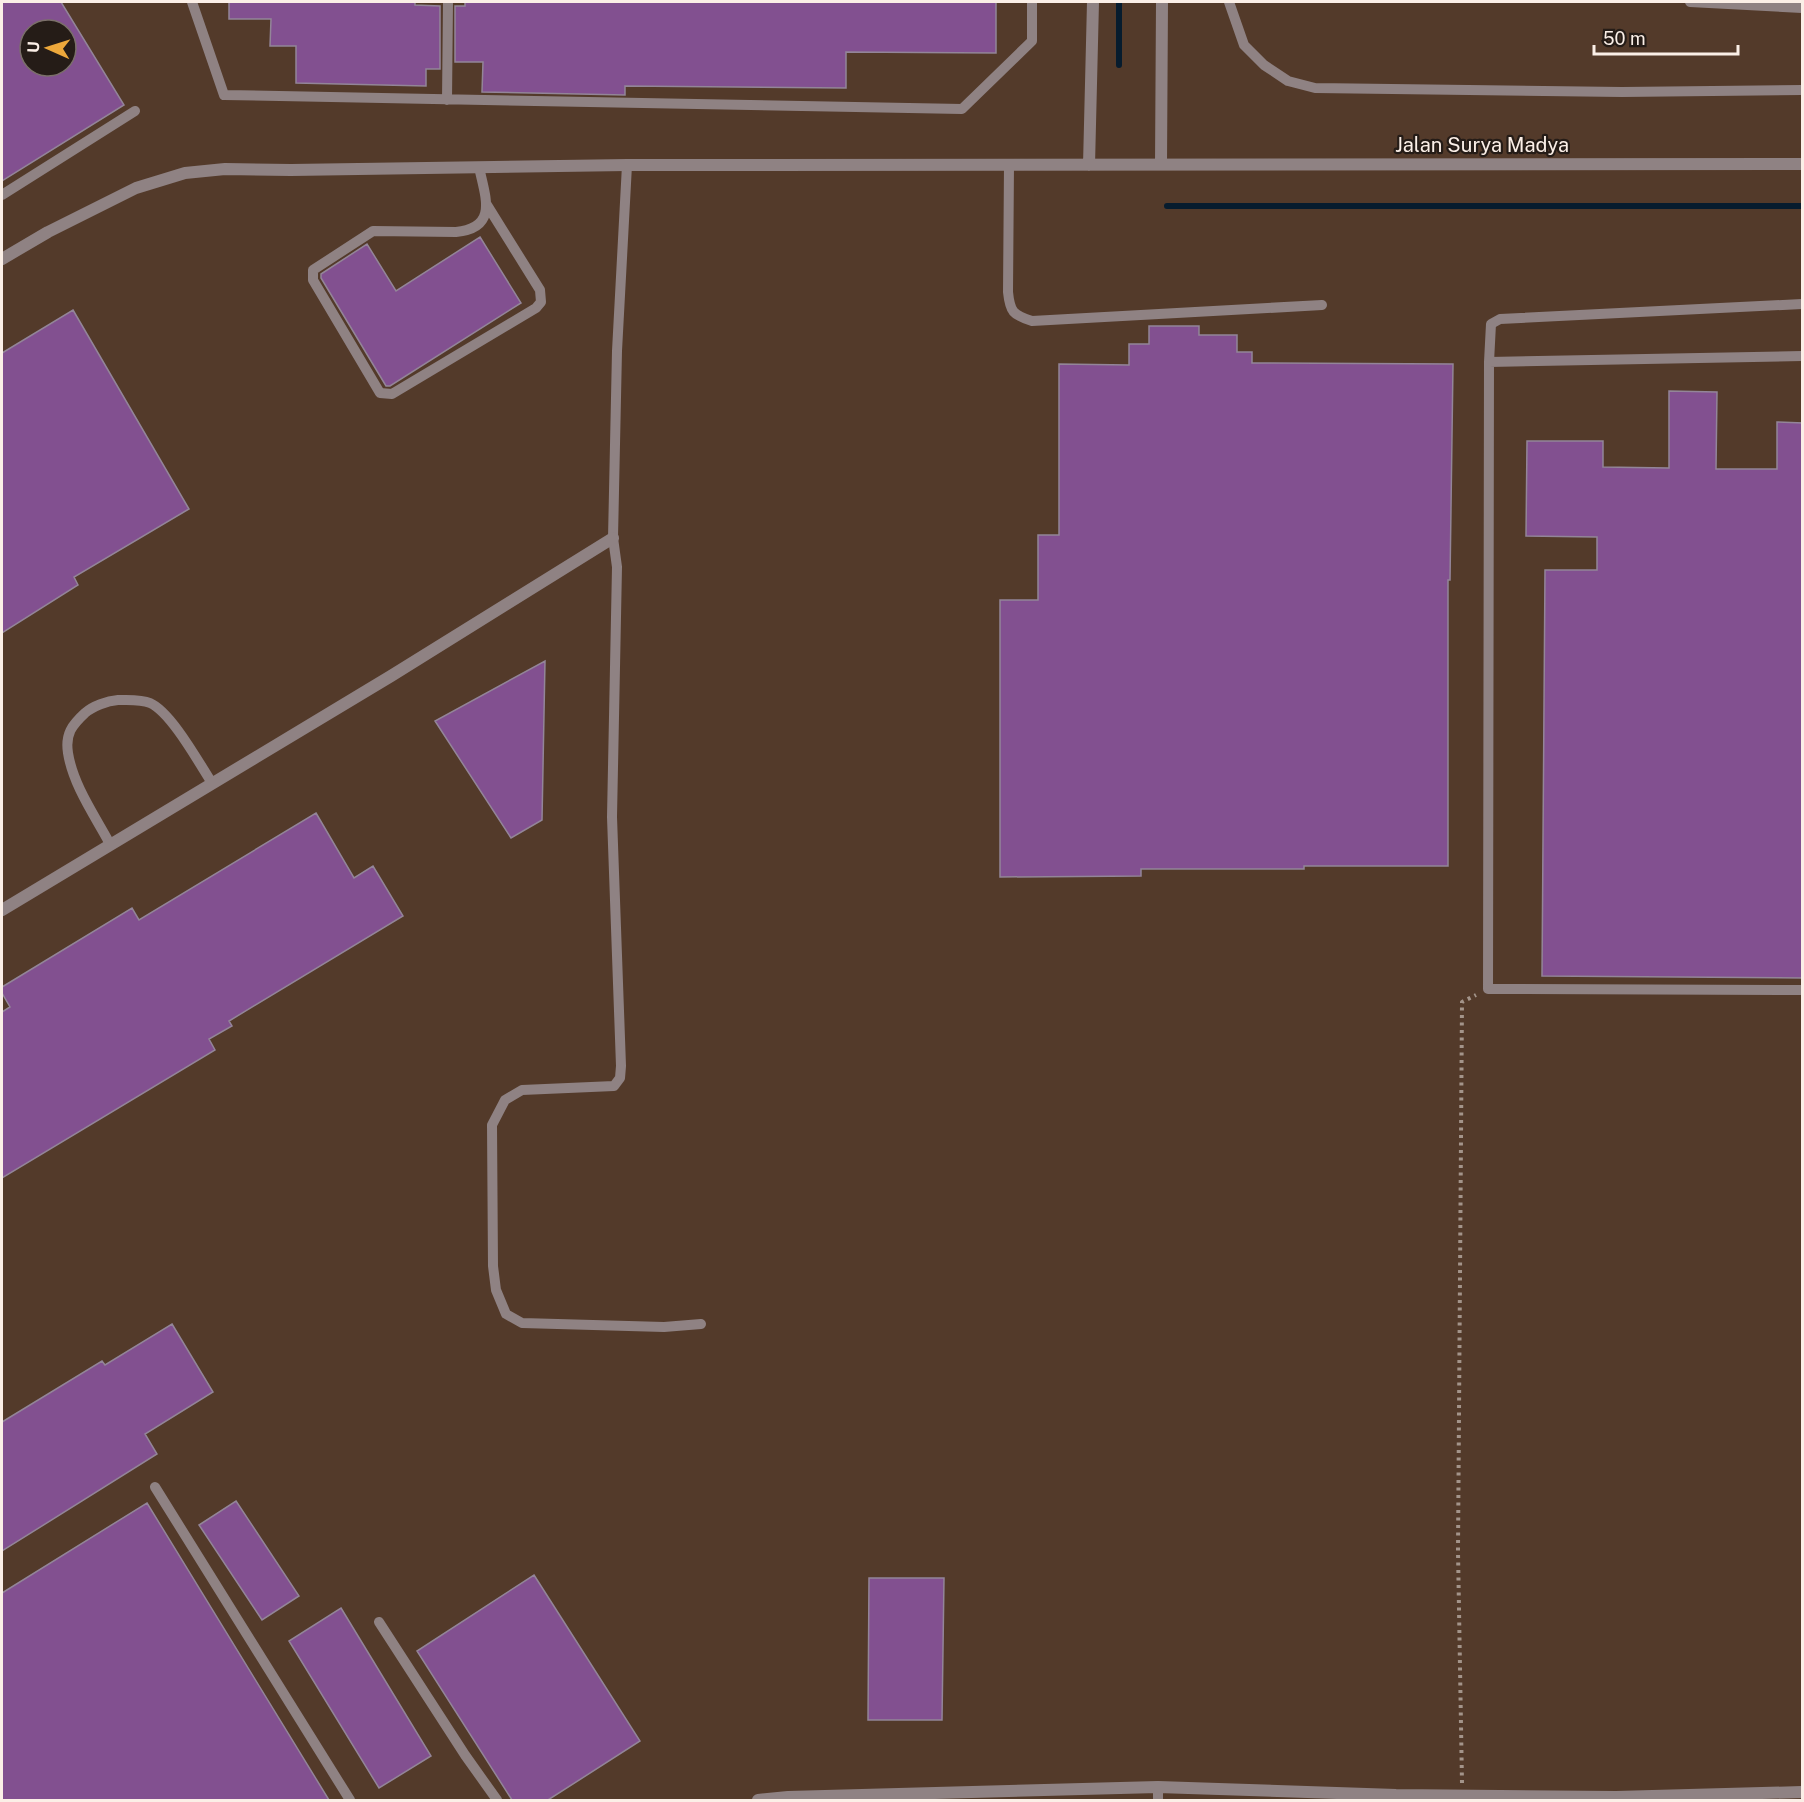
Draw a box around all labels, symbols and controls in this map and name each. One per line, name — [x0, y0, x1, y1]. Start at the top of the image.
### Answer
north arrow — [18, 18, 78, 78]
scale bar — [1594, 18, 1738, 56]
text: 50 m — [1603, 28, 1646, 49]
text: U — [24, 41, 43, 54]
street label: Jalan Surya Madya — [1395, 133, 1569, 157]

